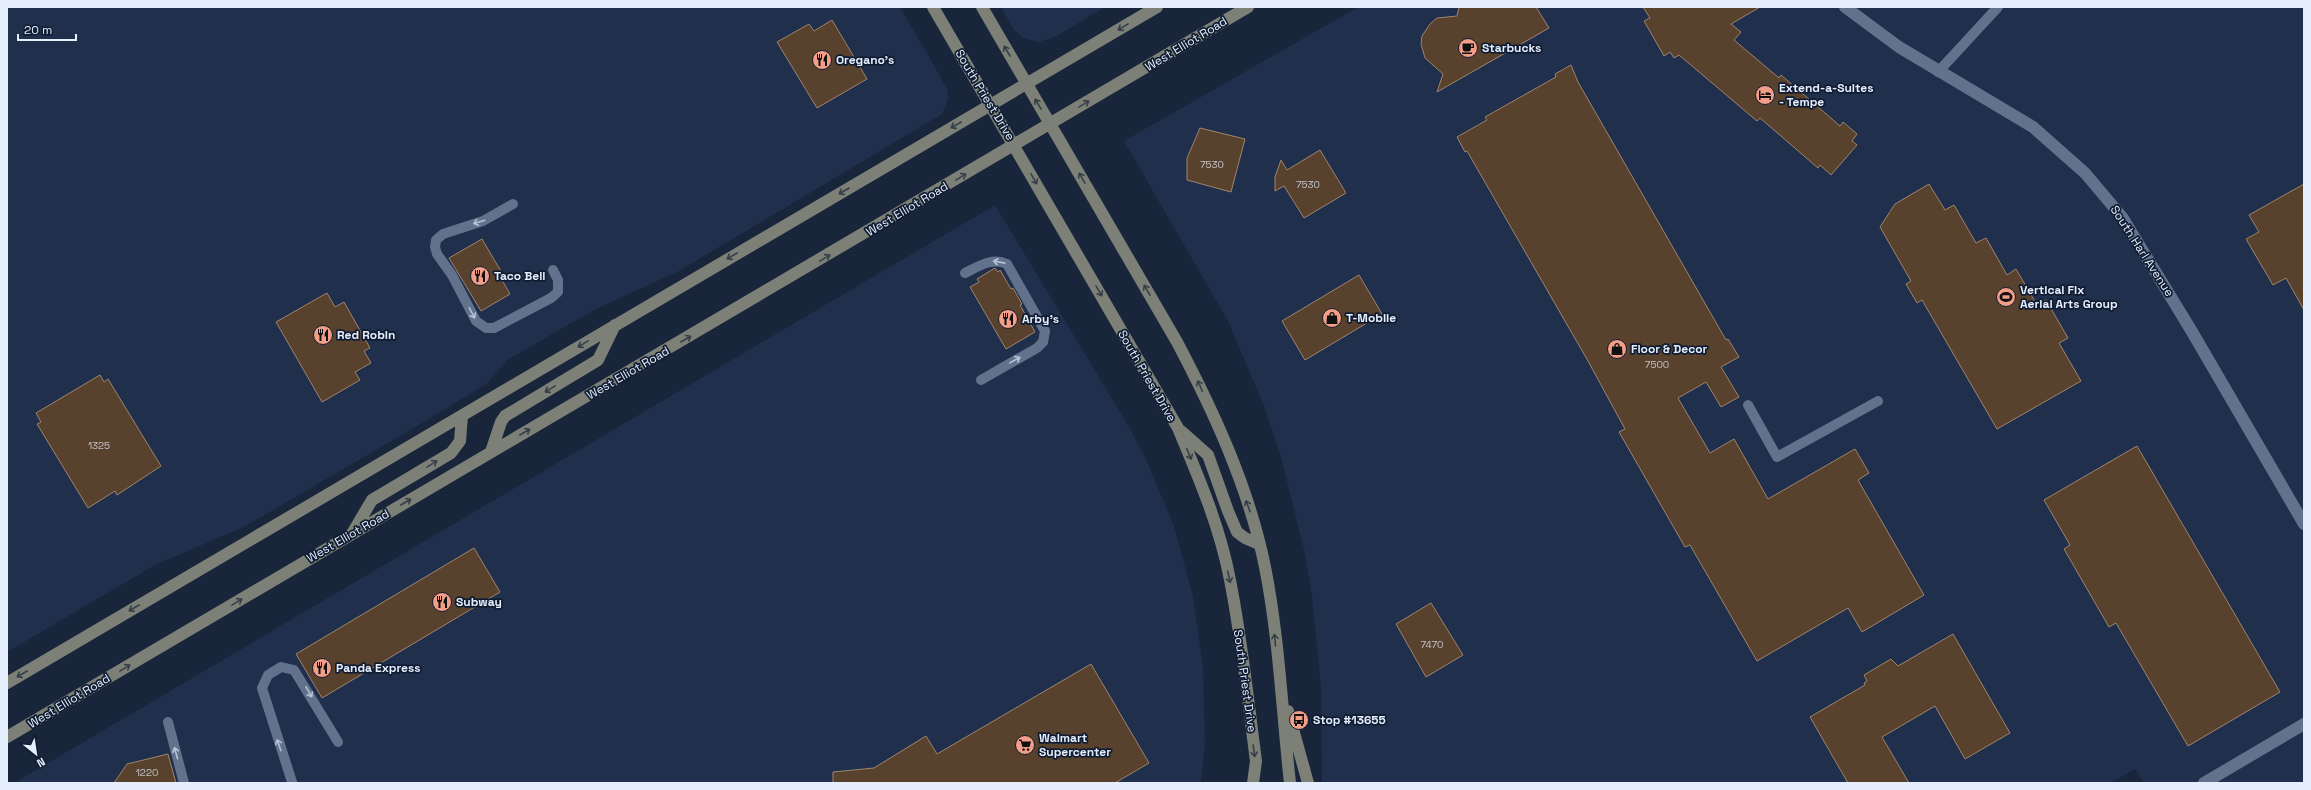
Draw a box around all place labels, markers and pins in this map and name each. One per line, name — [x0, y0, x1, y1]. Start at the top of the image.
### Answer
cafe icon: Starbucks — [1457, 37, 1479, 59]
place label: Starbucks — [1482, 40, 1541, 56]
restaurant icon: Oregano's — [811, 49, 833, 71]
place label: Oregano's — [836, 52, 894, 68]
place label: Extend-a-Suites - Tempe — [1779, 80, 1874, 110]
hotel icon: Extend-a-Suites - Tempe — [1754, 84, 1776, 106]
restaurant icon: Taco Bell — [469, 265, 491, 287]
place label: Taco Bell — [494, 268, 546, 284]
place label: Vertical Fix Aerial Arts Group — [2020, 282, 2118, 312]
sports icon: Vertical Fix Aerial Arts Group — [1995, 286, 2017, 308]
shop icon: T-Mobile — [1321, 307, 1343, 329]
restaurant icon: Arby's — [997, 308, 1019, 330]
place label: T-Mobile — [1346, 310, 1396, 326]
place label: Arby's — [1022, 311, 1059, 327]
restaurant icon: Red Robin — [312, 324, 334, 346]
place label: Red Robin — [337, 327, 395, 343]
shop icon: Floor & Decor — [1606, 338, 1628, 360]
place label: Floor & Decor — [1631, 341, 1708, 357]
restaurant icon: Subway — [431, 591, 453, 613]
place label: Subway — [456, 594, 502, 610]
restaurant icon: Panda Express — [311, 657, 333, 679]
place label: Panda Express — [336, 660, 421, 676]
bus stop icon: Stop #13655 — [1288, 709, 1310, 731]
place label: Stop #13655 — [1313, 712, 1386, 728]
place label: Walmart Supercenter — [1039, 730, 1111, 760]
supermarket icon: Walmart Supercenter — [1014, 734, 1036, 756]

